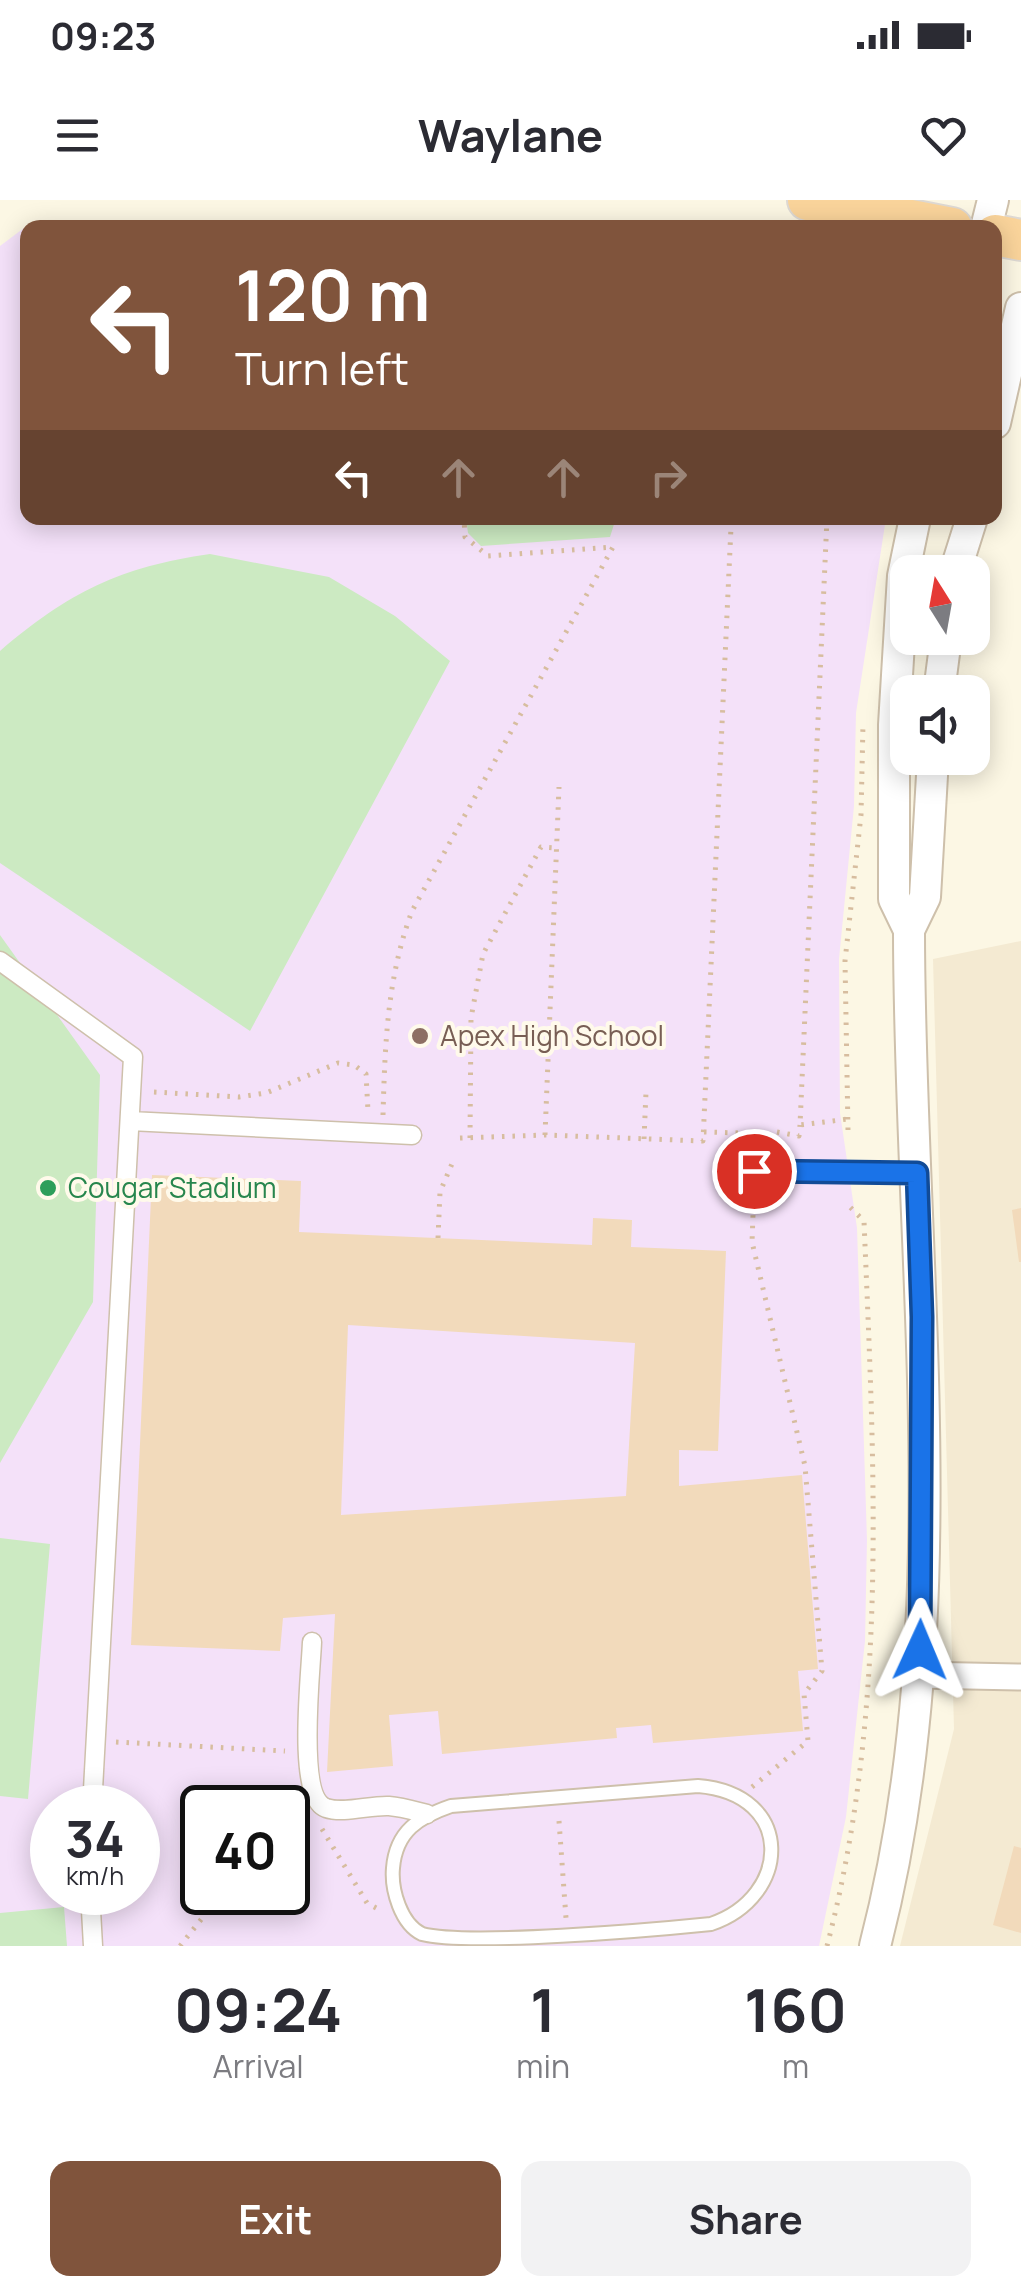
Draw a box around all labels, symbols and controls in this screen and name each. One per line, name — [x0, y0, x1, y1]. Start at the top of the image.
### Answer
text: 09:23 — [50, 9, 156, 61]
text: Waylane — [418, 104, 603, 166]
icon: menu — [50, 108, 105, 163]
icon: heart — [916, 108, 971, 163]
text: 120 m — [235, 246, 430, 342]
icon: left — [70, 260, 200, 390]
text: Turn left — [235, 337, 409, 399]
icon: left — [326, 450, 381, 505]
icon: ahead — [431, 450, 486, 505]
icon: ahead — [536, 450, 591, 505]
icon: right — [641, 450, 696, 505]
north arrow — [890, 555, 990, 655]
map controls — [890, 555, 990, 775]
button: sound — [890, 675, 990, 775]
place label: Apex High School — [440, 1016, 664, 1054]
marker: Apex High School — [409, 1025, 431, 1047]
pin — [712, 1129, 797, 1214]
icon: arrive — [727, 1144, 782, 1199]
place label: Cougar Stadium — [68, 1168, 277, 1206]
marker: Cougar Stadium — [37, 1177, 59, 1199]
position arrow — [868, 1598, 972, 1702]
speed limit sign: 40 — [180, 1785, 310, 1915]
text: 34 — [65, 1804, 125, 1872]
text: km/h — [66, 1858, 124, 1893]
text: 09:24 — [174, 1968, 342, 2050]
text: 1 — [530, 1968, 556, 2050]
text: 160 — [744, 1968, 847, 2050]
text: Arrival — [212, 2044, 304, 2088]
text: min — [516, 2044, 570, 2088]
text: m — [782, 2044, 809, 2088]
button: Exit — [50, 2161, 501, 2276]
button: Share — [521, 2161, 971, 2276]

